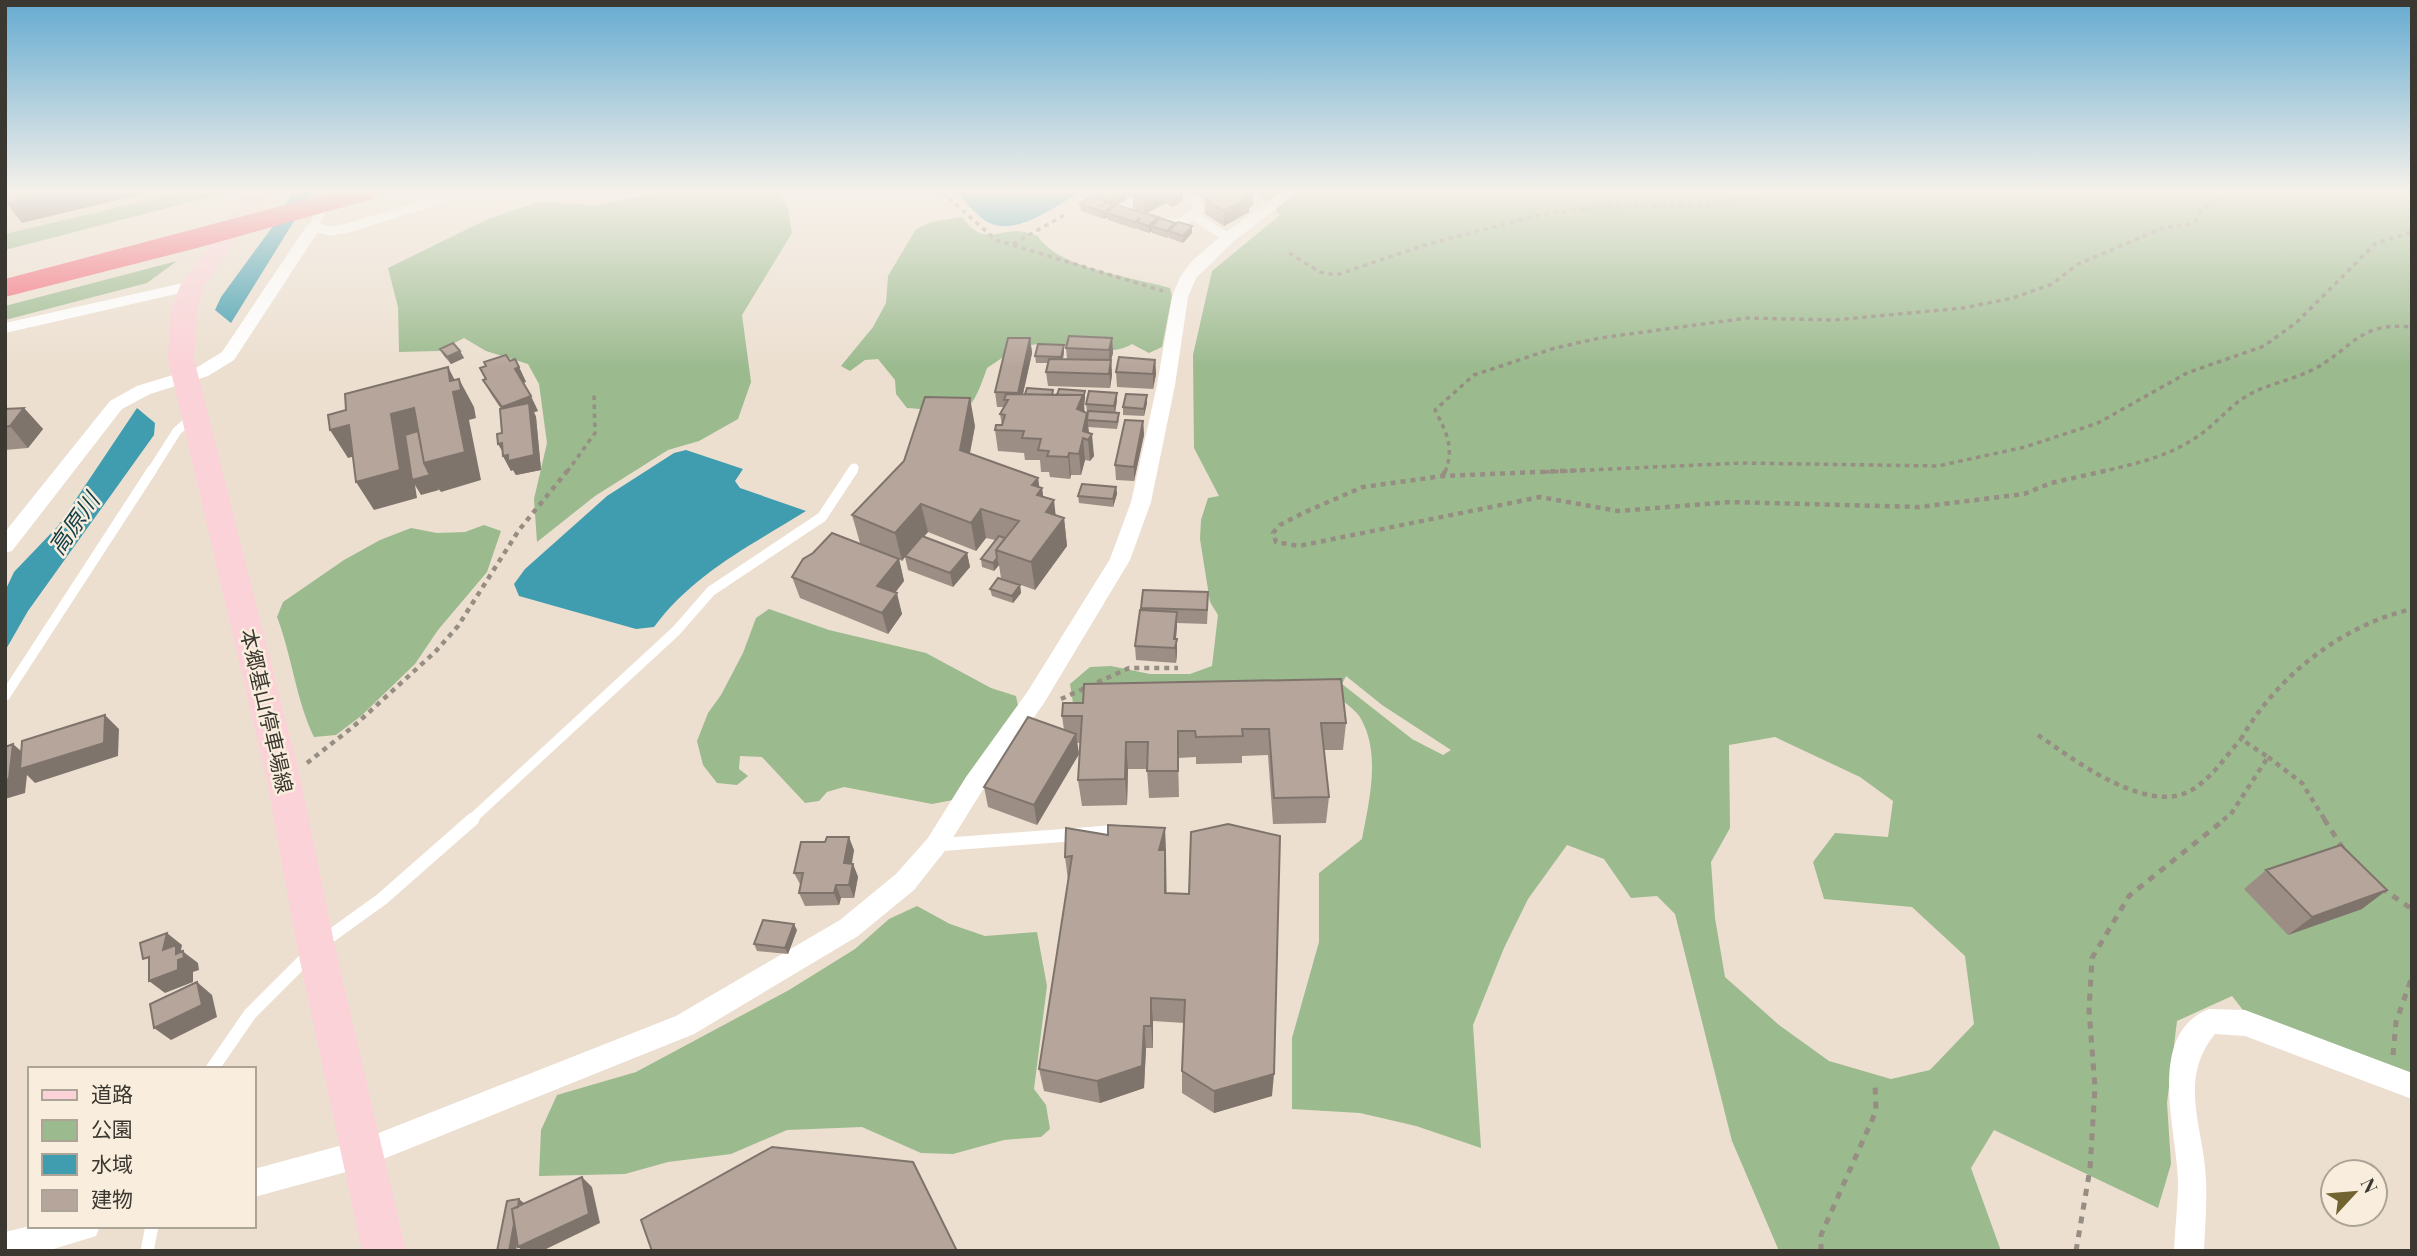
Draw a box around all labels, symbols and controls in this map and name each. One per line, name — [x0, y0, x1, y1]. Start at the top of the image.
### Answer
water label: 高原川 — [40, 484, 107, 560]
street label: 本郷基山停車場線 — [235, 626, 300, 796]
legend — [28, 1067, 256, 1228]
text: 道路 — [91, 1079, 133, 1107]
text: 公園 — [91, 1114, 133, 1142]
text: 水域 — [91, 1149, 133, 1177]
north arrow — [2319, 1158, 2389, 1228]
text: N — [2355, 1173, 2385, 1197]
text: 建物 — [91, 1184, 133, 1212]

